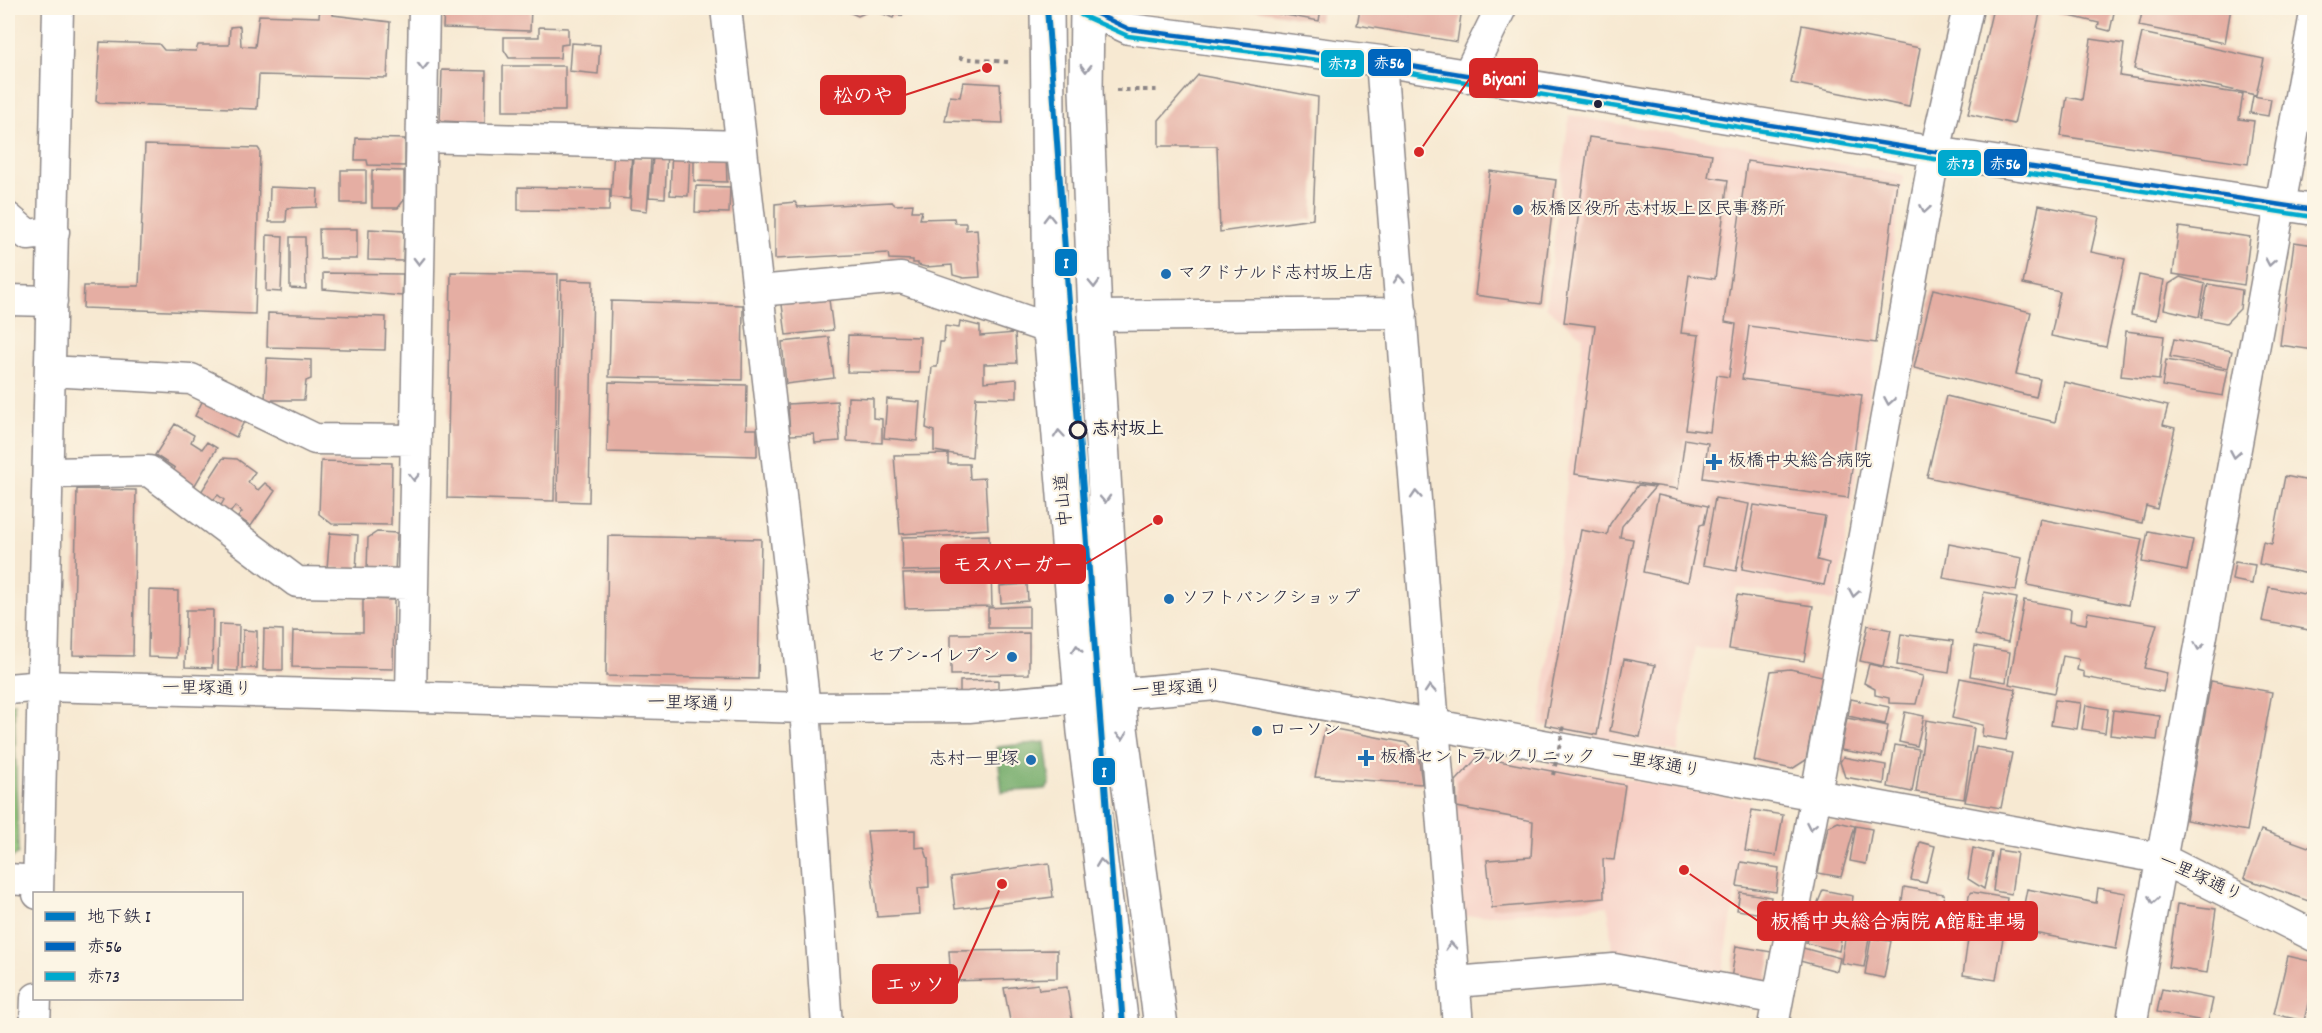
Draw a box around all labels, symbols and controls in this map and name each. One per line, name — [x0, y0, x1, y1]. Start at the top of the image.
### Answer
line badge: 赤56 — [1367, 48, 1412, 77]
line badge: 赤73 — [1320, 49, 1365, 78]
text: 赤56 — [1373, 53, 1405, 76]
text: 赤73 — [1327, 54, 1357, 77]
callout: Biyani — [1470, 59, 1537, 97]
one-way arrow — [417, 61, 429, 70]
one-way arrow — [1080, 63, 1092, 72]
text: Biyani — [1482, 67, 1526, 95]
callout: 松のや — [821, 76, 905, 114]
text: 松のや — [833, 84, 893, 112]
unlabelled marker — [1592, 98, 1604, 110]
line badge: 赤56 — [1983, 148, 2028, 177]
line badge: 赤73 — [1937, 149, 1982, 177]
text: 赤73 — [1945, 154, 1975, 177]
text: 赤56 — [1989, 154, 2021, 177]
place label: 板橋区役所 志村坂上区民事務所 — [1530, 198, 1786, 223]
marker: 板橋区役所 志村坂上区民事務所 — [1511, 203, 1525, 217]
one-way arrow — [1919, 205, 1931, 214]
one-way arrow — [1043, 213, 1055, 222]
line badge: I — [1054, 248, 1078, 277]
text: I — [1064, 253, 1070, 276]
one-way arrow — [413, 256, 425, 265]
one-way arrow — [2264, 257, 2277, 267]
place label: マクドナルド志村坂上店 — [1178, 262, 1375, 287]
marker: マクドナルド志村坂上店 — [1159, 267, 1173, 281]
one-way arrow — [1393, 275, 1406, 284]
one-way arrow — [1088, 279, 1100, 288]
one-way arrow — [1884, 397, 1896, 406]
place label: 志村坂上 — [1092, 418, 1164, 443]
marker: 志村坂上 — [1069, 421, 1087, 439]
one-way arrow — [1053, 429, 1066, 438]
one-way arrow — [2229, 449, 2242, 459]
place label: 板橋中央総合病院 — [1728, 450, 1872, 475]
marker: 板橋中央総合病院 — [1705, 453, 1723, 471]
one-way arrow — [408, 472, 420, 481]
street label: 中山道 — [1050, 472, 1080, 528]
one-way arrow — [1409, 490, 1422, 499]
one-way arrow — [1098, 495, 1111, 504]
callout: モスバーガー — [941, 545, 1085, 583]
text: モスバーガー — [953, 553, 1073, 581]
place label: ソフトバンクショップ — [1181, 587, 1360, 612]
one-way arrow — [1848, 588, 1861, 598]
marker: ソフトバンクショップ — [1162, 592, 1176, 606]
one-way arrow — [2194, 641, 2206, 651]
one-way arrow — [1071, 644, 1084, 653]
place label: セブン-イレブン — [868, 645, 1000, 670]
marker: セブン-イレブン — [1005, 650, 1019, 664]
street label: 一里塚通り — [1131, 675, 1223, 705]
street label: 一里塚通り — [162, 677, 252, 703]
one-way arrow — [1424, 685, 1437, 694]
street label: 一里塚通り — [647, 691, 737, 719]
place label: ローソン — [1269, 719, 1341, 744]
marker: ローソン — [1250, 724, 1264, 738]
one-way arrow — [1115, 731, 1128, 740]
street label: 一里塚通り — [1610, 745, 1702, 785]
place label: 板橋セントラルクリニック — [1380, 746, 1595, 771]
place label: 志村一里塚 — [929, 748, 1019, 773]
marker: 板橋セントラルクリニック — [1357, 749, 1375, 767]
marker: 志村一里塚 — [1024, 753, 1038, 767]
line badge: I — [1092, 757, 1116, 786]
text: I — [1102, 762, 1108, 785]
one-way arrow — [1805, 821, 1818, 831]
street label: 一里塚通り — [2154, 849, 2246, 909]
one-way arrow — [1095, 859, 1108, 868]
legend — [33, 892, 243, 1000]
one-way arrow — [2147, 894, 2160, 904]
callout: 板橋中央総合病院 A館駐車場 — [1758, 902, 2037, 940]
text: 地下鉄 I — [87, 906, 151, 931]
text: 板橋中央総合病院 A館駐車場 — [1770, 910, 2026, 938]
text: 赤56 — [87, 936, 122, 961]
one-way arrow — [1445, 942, 1458, 951]
callout: エッソ — [873, 965, 957, 1003]
text: 赤73 — [87, 966, 120, 991]
text: エッソ — [885, 973, 945, 1001]

